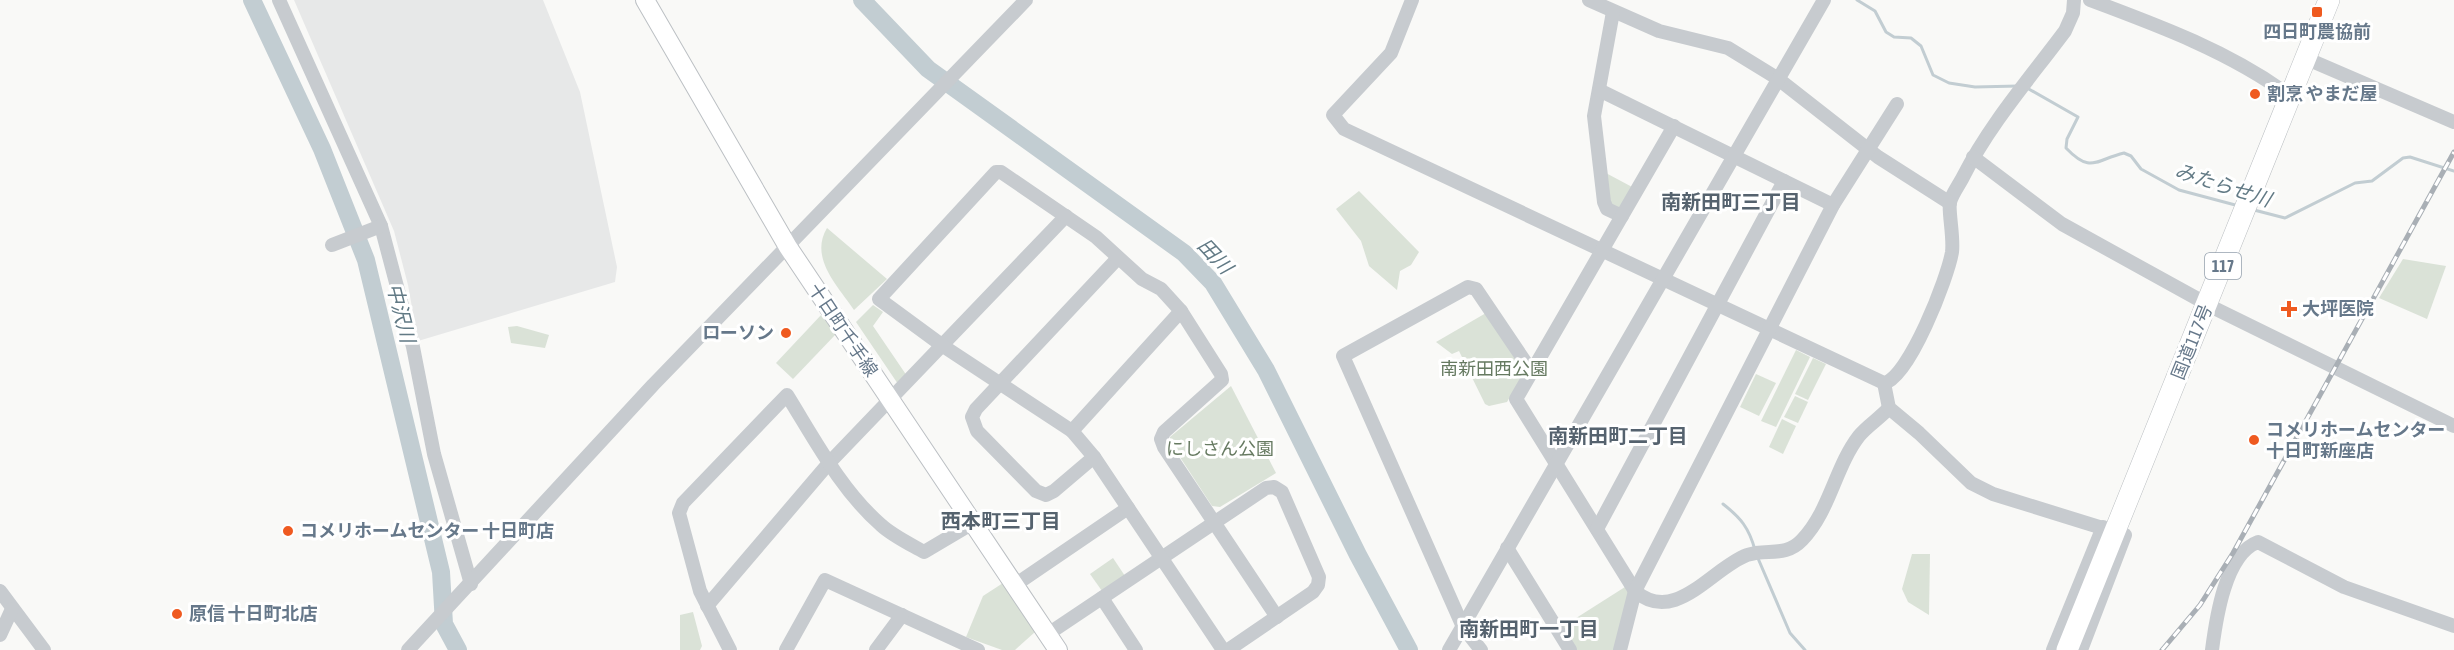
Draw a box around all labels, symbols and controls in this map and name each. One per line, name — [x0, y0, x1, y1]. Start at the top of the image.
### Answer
marker: 四日町農協前 — [2310, 5, 2324, 19]
place label: 四日町農協前 — [2263, 21, 2371, 42]
place label: 割烹 やまだ屋 — [2267, 83, 2377, 104]
marker: 割烹 やまだ屋 — [2248, 87, 2262, 101]
water label: みたらせ川 — [2172, 158, 2276, 211]
district label: 南新田町三丁目 — [1661, 190, 1801, 213]
water label: 田川 — [1193, 233, 1239, 280]
road number: 117 — [2205, 253, 2241, 279]
street label: 十日町千手線 — [805, 279, 882, 380]
water label: 中沢川 — [383, 281, 420, 347]
place label: 大坪医院 — [2302, 298, 2374, 319]
marker: 大坪医院 — [2280, 300, 2298, 318]
street label: 国道117号 — [2167, 301, 2216, 383]
place label: ローソン — [702, 322, 774, 343]
marker: ローソン — [779, 326, 793, 340]
park label: 南新田西公園 — [1440, 358, 1548, 379]
place label: コメリホームセンター 十日町新座店 — [2266, 419, 2445, 461]
district label: 南新田町二丁目 — [1548, 424, 1688, 447]
marker: コメリホームセンター 十日町新座店 — [2247, 433, 2261, 447]
park label: にしさん公園 — [1166, 438, 1274, 459]
district label: 西本町三丁目 — [941, 509, 1061, 532]
place label: コメリホームセンター 十日町店 — [300, 520, 554, 541]
marker: コメリホームセンター 十日町店 — [281, 524, 295, 538]
place label: 原信 十日町北店 — [189, 603, 317, 624]
marker: 原信 十日町北店 — [170, 607, 184, 621]
district label: 南新田町一丁目 — [1459, 617, 1599, 640]

